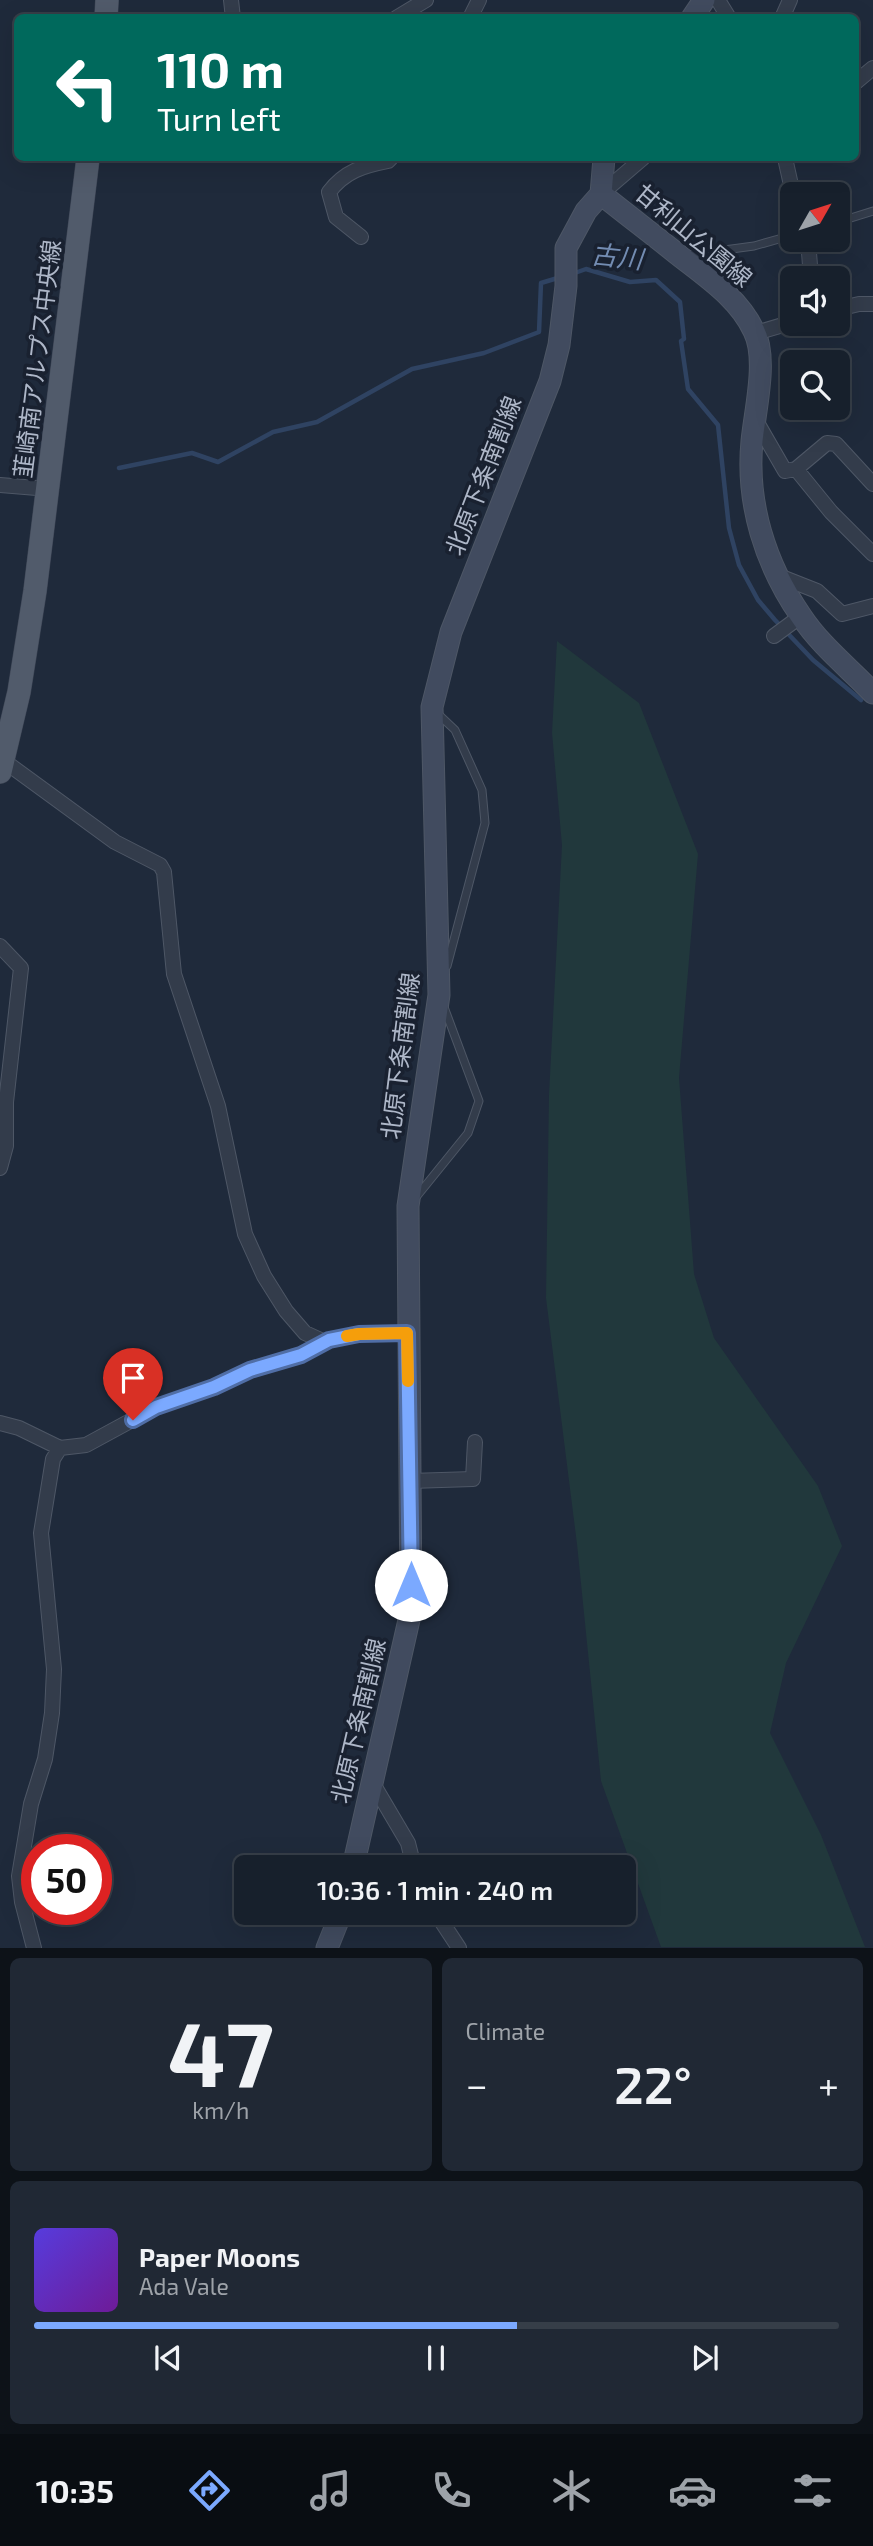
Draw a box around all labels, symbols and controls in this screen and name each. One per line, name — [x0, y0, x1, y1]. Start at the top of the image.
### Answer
text: 110 m — [157, 39, 284, 98]
icon: left — [42, 42, 133, 133]
text: Turn left — [157, 99, 281, 137]
street label: 甘利山公園線 — [629, 177, 758, 292]
north arrow — [780, 182, 850, 252]
map controls — [780, 182, 850, 420]
water label: 古川 — [590, 237, 648, 274]
street label: 韮崎南アルプス中央線 — [8, 238, 66, 480]
button: sound — [780, 266, 850, 336]
button: search — [780, 350, 850, 420]
street label: 北原下条南割線 — [439, 392, 526, 559]
street label: 北原下条南割線 — [375, 971, 424, 1141]
pin — [103, 1348, 163, 1420]
icon: arrive — [114, 1359, 152, 1397]
position arrow — [374, 1548, 448, 1622]
street label: 北原下条南割線 — [325, 1636, 391, 1806]
speed limit sign: 50 — [21, 1834, 112, 1925]
text: 10:36 · 1 min · 240 m — [317, 1874, 553, 1905]
text: 47 — [168, 1996, 274, 2105]
text: Climate — [466, 2017, 545, 2045]
text: 22° — [614, 2052, 692, 2114]
text: − — [466, 2061, 488, 2107]
text: + — [818, 2061, 839, 2107]
text: km/h — [192, 2096, 249, 2124]
text: Paper Moons — [139, 2241, 300, 2272]
text: Ada Vale — [139, 2272, 229, 2300]
icon: previous — [149, 2339, 187, 2377]
icon: pause — [417, 2339, 455, 2377]
icon: next — [686, 2339, 724, 2377]
icon: directions — [185, 2466, 234, 2515]
icon: music — [306, 2466, 355, 2515]
icon: phone — [427, 2466, 476, 2515]
icon: climate — [547, 2466, 596, 2515]
icon: car — [668, 2466, 717, 2515]
icon: filters — [788, 2466, 837, 2515]
text: 10:35 — [36, 2471, 114, 2509]

